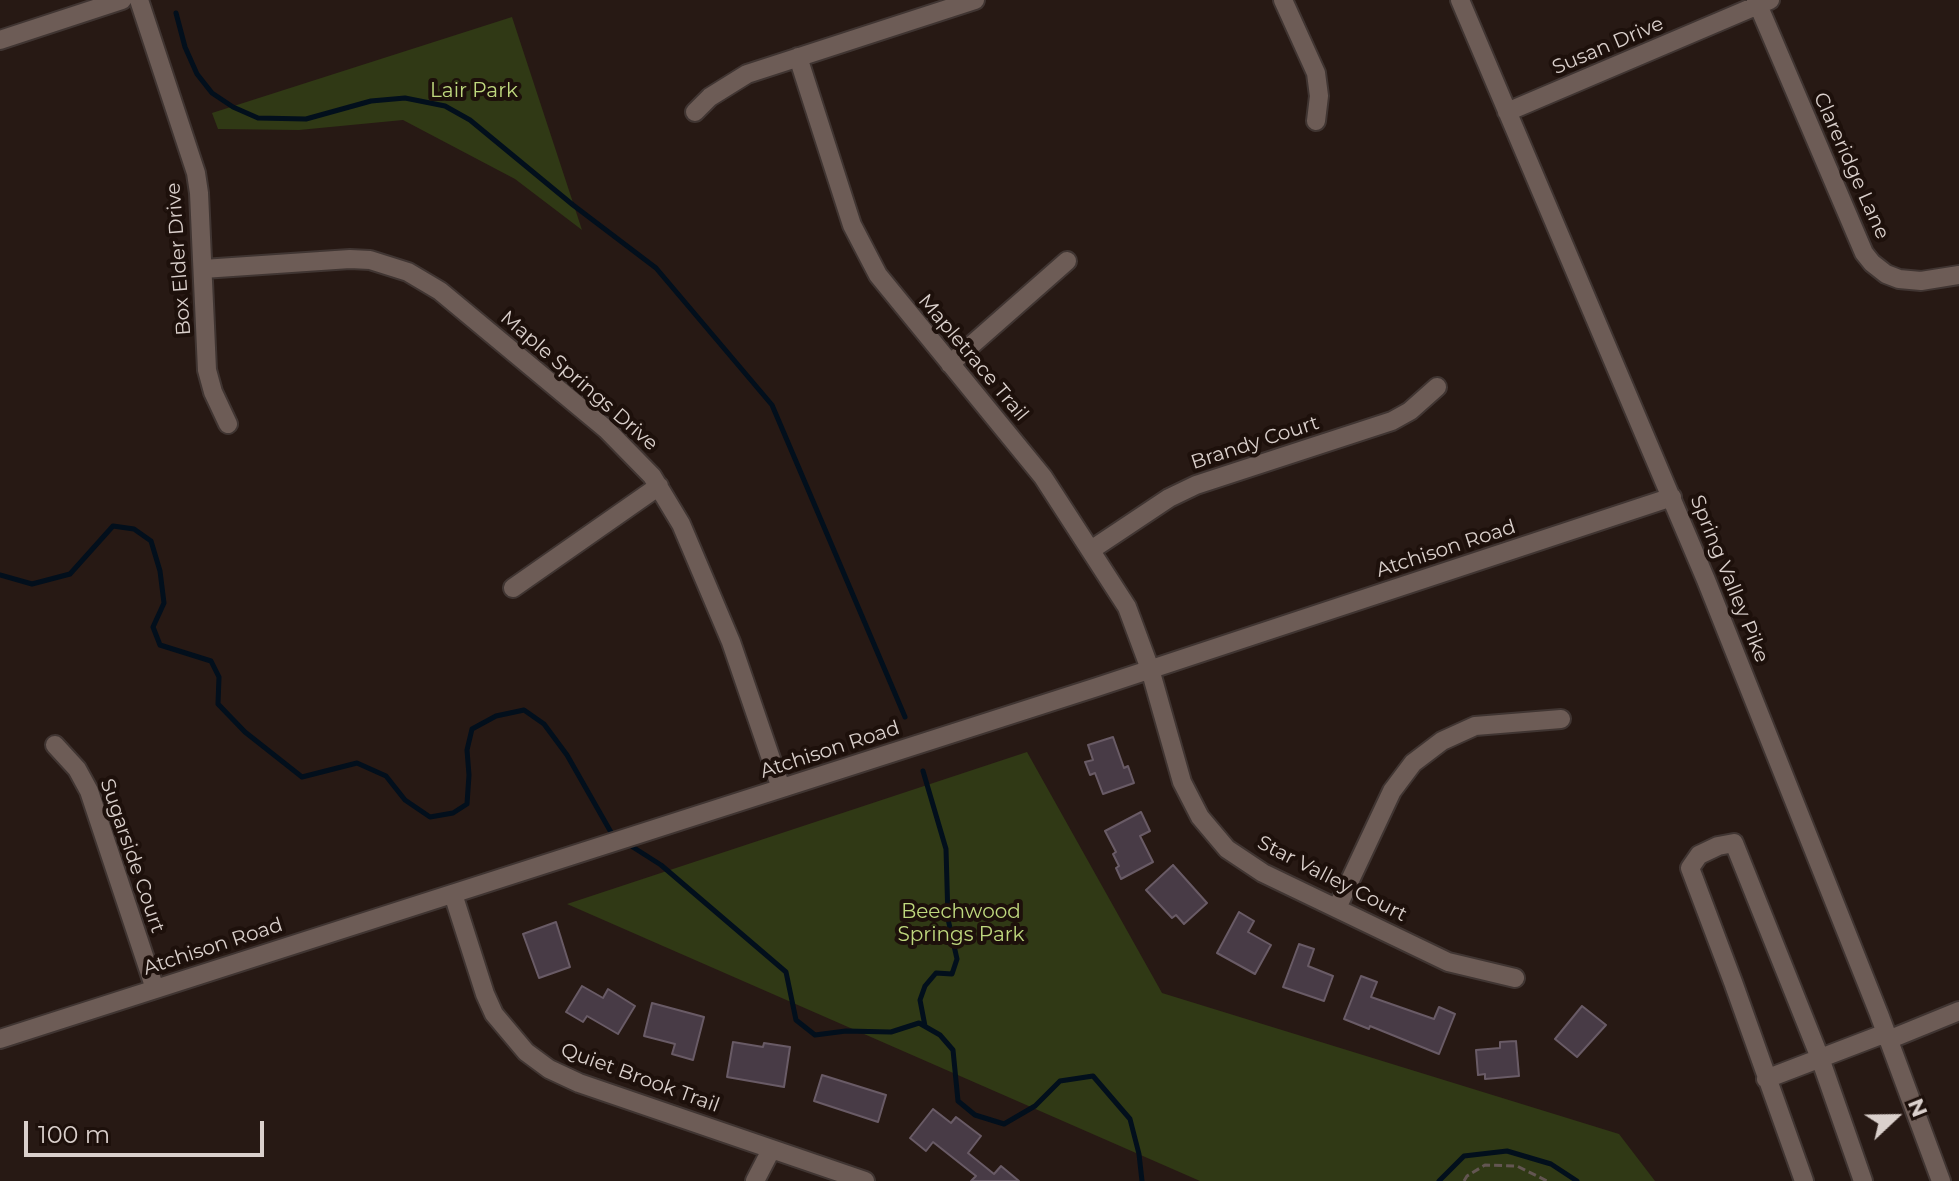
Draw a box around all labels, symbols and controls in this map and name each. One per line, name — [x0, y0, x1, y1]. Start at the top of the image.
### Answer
street label: Susan Drive — [1549, 12, 1667, 80]
park label: Lair Park — [430, 79, 518, 103]
street label: Clareridge Lane — [1808, 89, 1894, 243]
street label: Box Elder Drive — [162, 182, 196, 336]
street label: Mapletrace Trail — [913, 290, 1033, 426]
street label: Maple Springs Drive — [495, 306, 663, 456]
street label: Brandy Court — [1188, 411, 1322, 475]
street label: Spring Valley Pike — [1684, 492, 1774, 666]
street label: Atchison Road — [1373, 515, 1519, 583]
street label: Atchison Road — [757, 716, 903, 784]
street label: Sugarside Court — [94, 776, 170, 936]
street label: Star Valley Court — [1253, 831, 1411, 927]
park label: Beechwood Springs Park — [897, 900, 1025, 947]
street label: Atchison Road — [140, 913, 286, 981]
street label: Quiet Brook Trail — [557, 1038, 723, 1118]
north arrow — [1855, 1077, 1935, 1157]
text: N — [1902, 1095, 1934, 1121]
scale bar — [28, 1105, 268, 1155]
text: 100 m — [38, 1120, 110, 1149]

